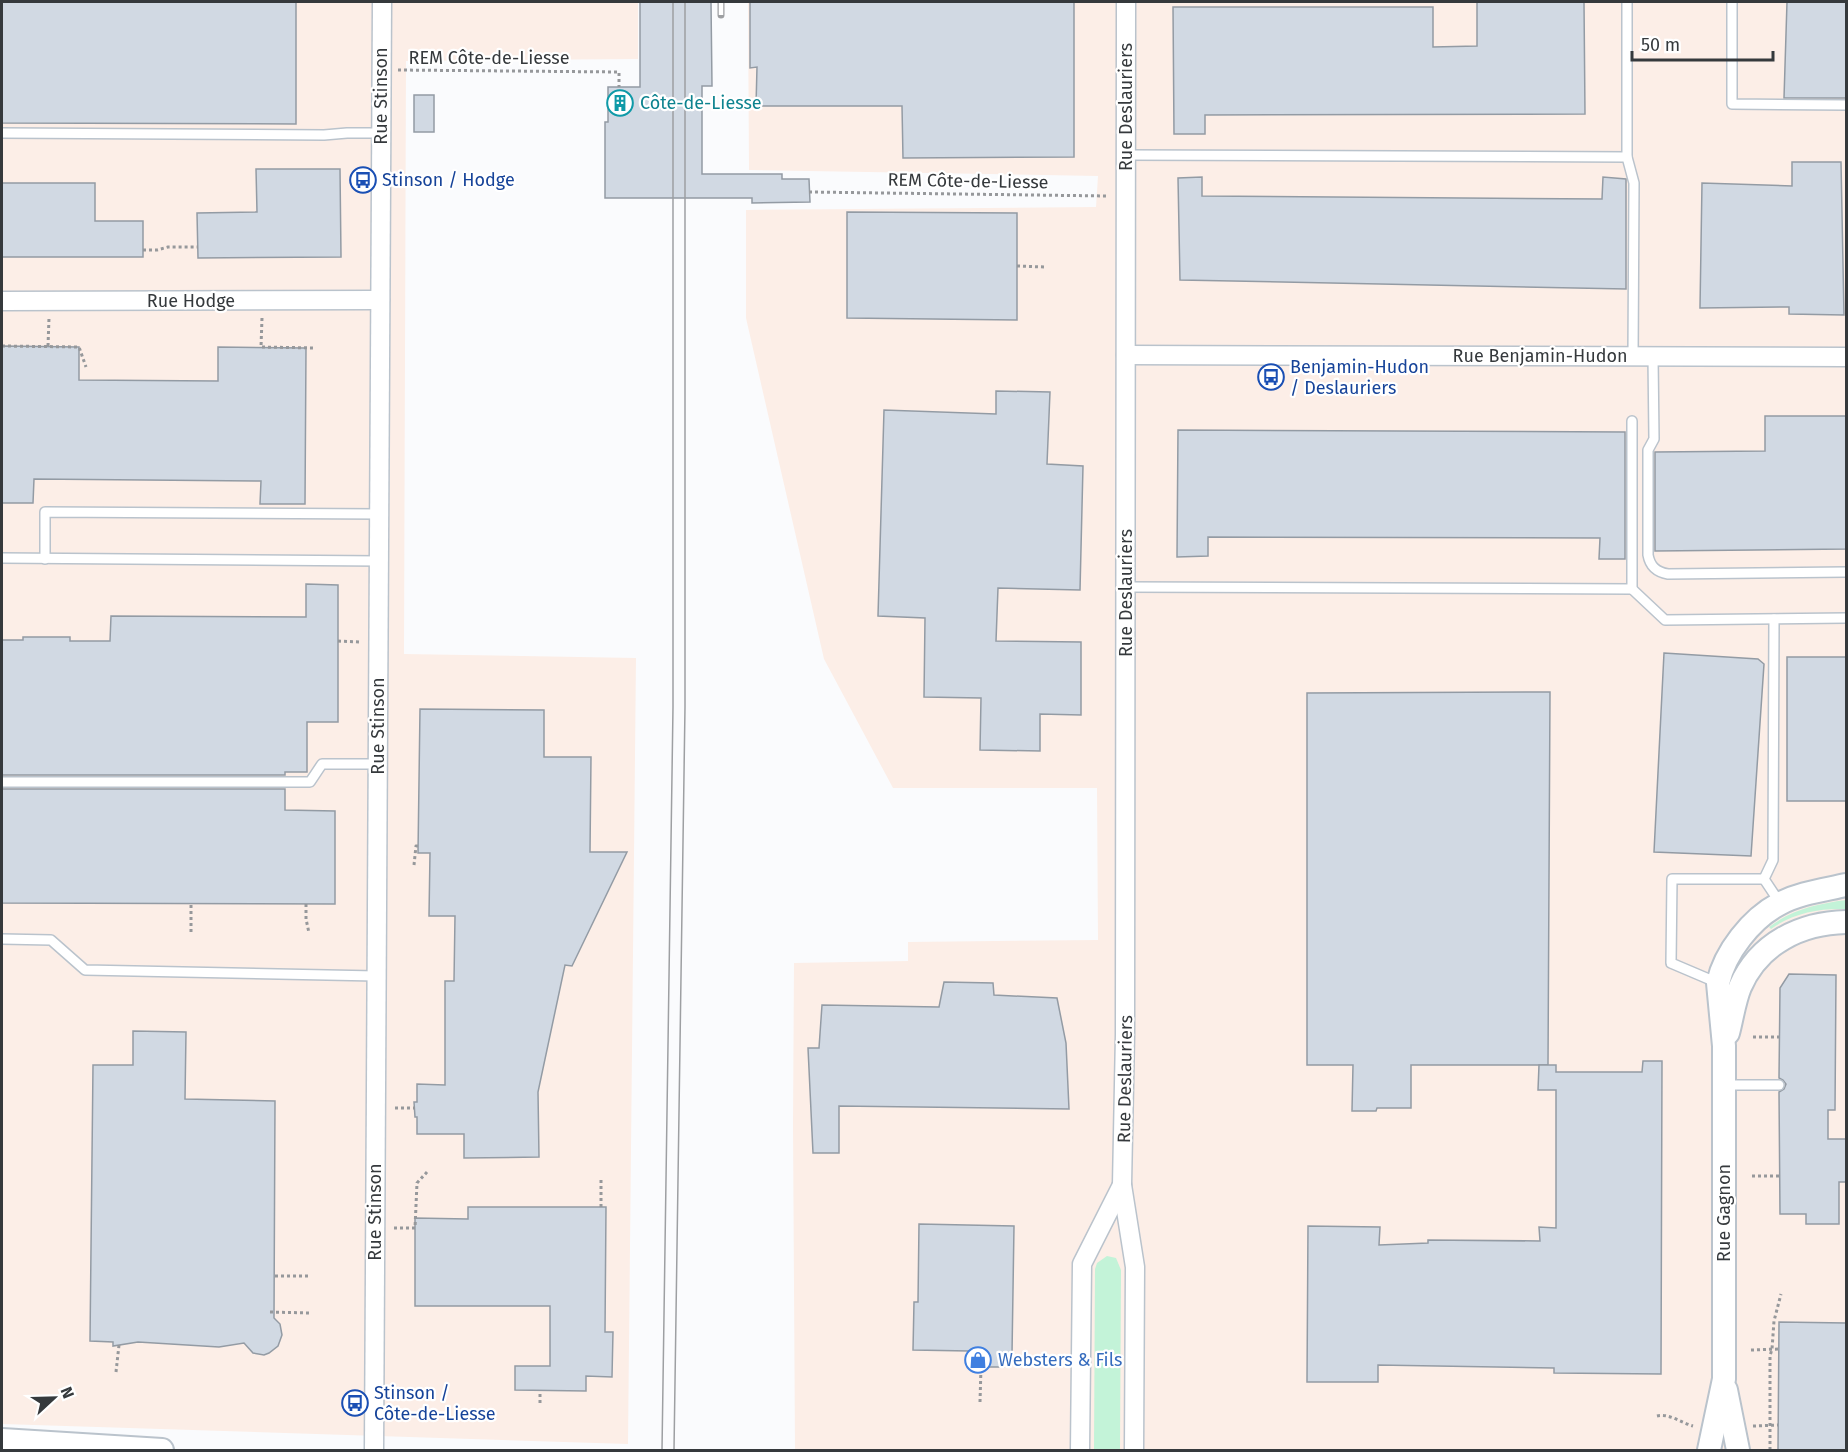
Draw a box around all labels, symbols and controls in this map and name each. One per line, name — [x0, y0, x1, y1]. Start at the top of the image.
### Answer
scale bar — [1632, 24, 1773, 62]
text: 50 m — [1641, 34, 1680, 56]
street label: Rue Deslauriers — [1115, 43, 1137, 171]
street label: Rue Stinson — [370, 47, 392, 145]
street label: REM Côte-de-Liesse — [409, 47, 569, 69]
building icon: Côte-de-Liesse — [605, 88, 635, 118]
place label: Côte-de-Liesse — [640, 92, 762, 114]
bus stop icon: Stinson / Hodge — [348, 165, 378, 195]
place label: Stinson / Hodge — [382, 169, 515, 191]
street label: REM Côte-de-Liesse — [887, 169, 1049, 193]
street label: Rue Hodge — [147, 290, 235, 312]
street label: Rue Benjamin-Hudon — [1453, 345, 1627, 367]
place label: Benjamin-Hudon / Deslauriers — [1290, 356, 1429, 399]
bus stop icon: Benjamin-Hudon / Deslauriers — [1256, 362, 1286, 392]
street label: Rue Deslauriers — [1115, 529, 1137, 657]
street label: Rue Stinson — [367, 677, 389, 775]
street label: Rue Deslauriers — [1113, 1015, 1137, 1143]
street label: Rue Stinson — [364, 1163, 386, 1261]
street label: Rue Gagnon — [1713, 1164, 1735, 1262]
shop icon: Websters & Fils — [963, 1345, 993, 1375]
place label: Websters & Fils — [998, 1349, 1122, 1371]
north arrow — [24, 1368, 84, 1428]
place label: Stinson / Côte-de-Liesse — [374, 1382, 496, 1425]
text: N — [57, 1384, 78, 1401]
bus stop icon: Stinson / Côte-de-Liesse — [340, 1388, 370, 1418]

